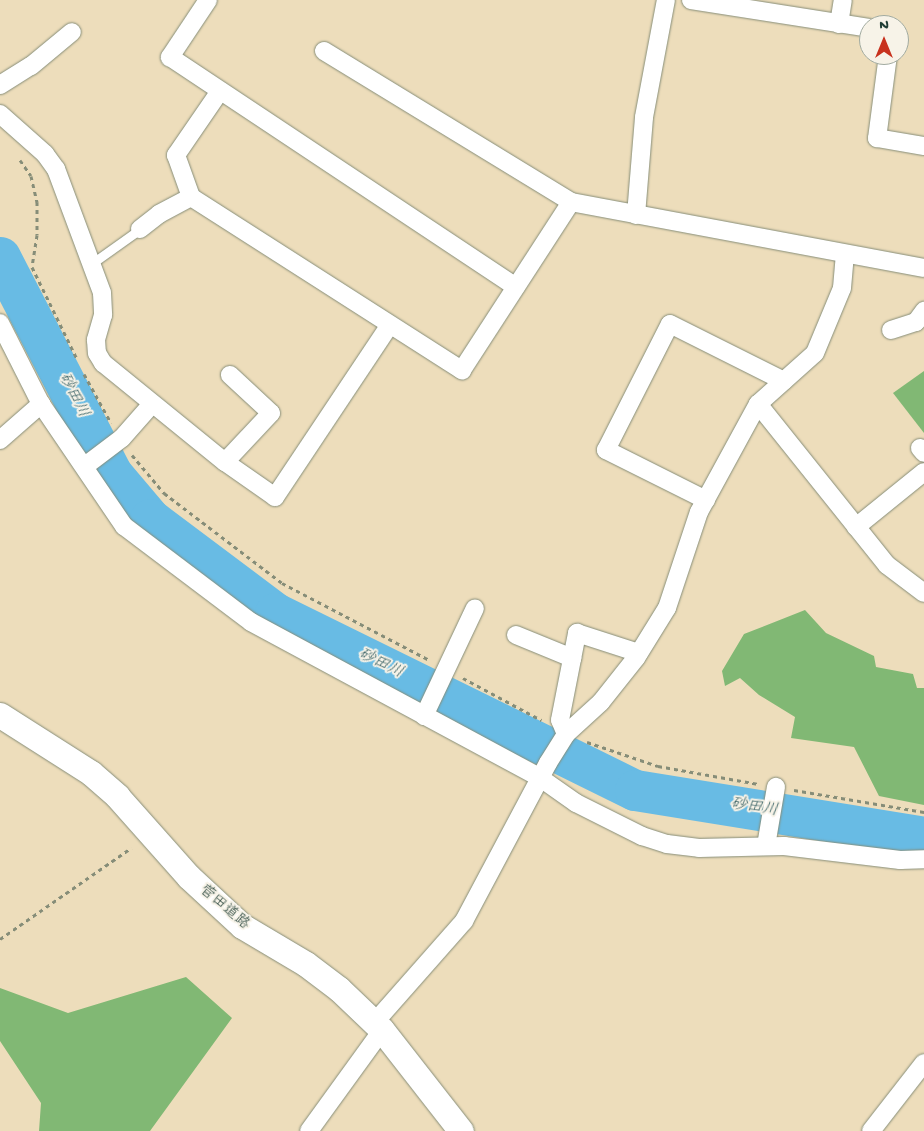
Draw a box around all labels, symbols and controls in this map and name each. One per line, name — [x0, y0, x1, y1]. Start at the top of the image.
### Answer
north arrow — [859, 15, 909, 65]
text: N — [879, 17, 889, 34]
water label: 砂田川 — [53, 370, 91, 422]
water label: 砂田川 — [354, 646, 406, 684]
water label: 砂田川 — [729, 796, 779, 822]
street label: 菅田道路 — [195, 882, 253, 934]

